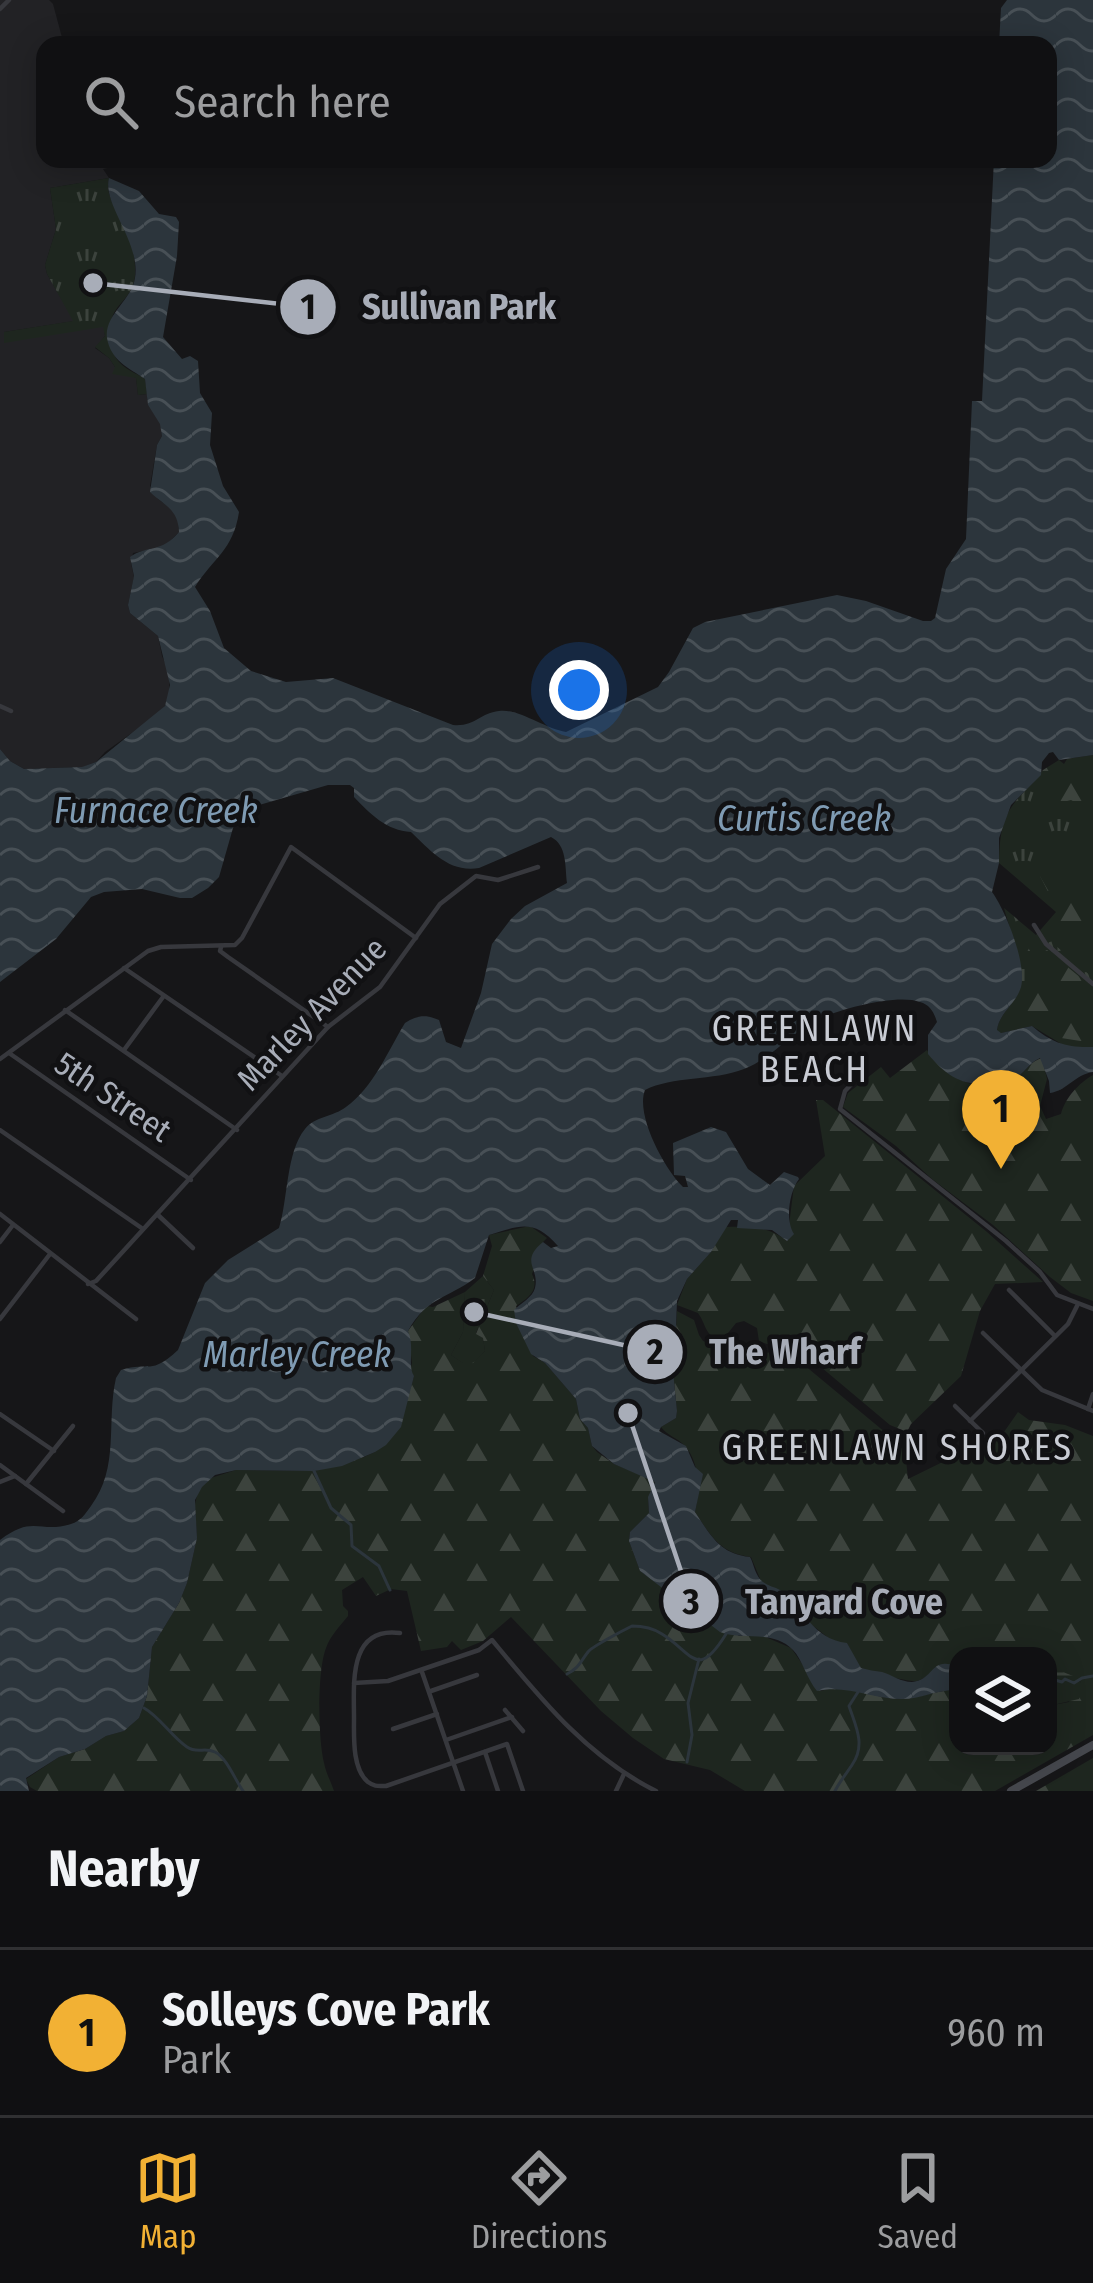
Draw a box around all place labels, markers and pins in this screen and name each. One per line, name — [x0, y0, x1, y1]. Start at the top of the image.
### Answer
callout: Sullivan Park — [278, 271, 580, 343]
pin: 1 — [962, 1070, 1040, 1169]
callout: The Wharf — [625, 1316, 885, 1388]
callout: Tanyard Cove — [661, 1565, 967, 1637]

